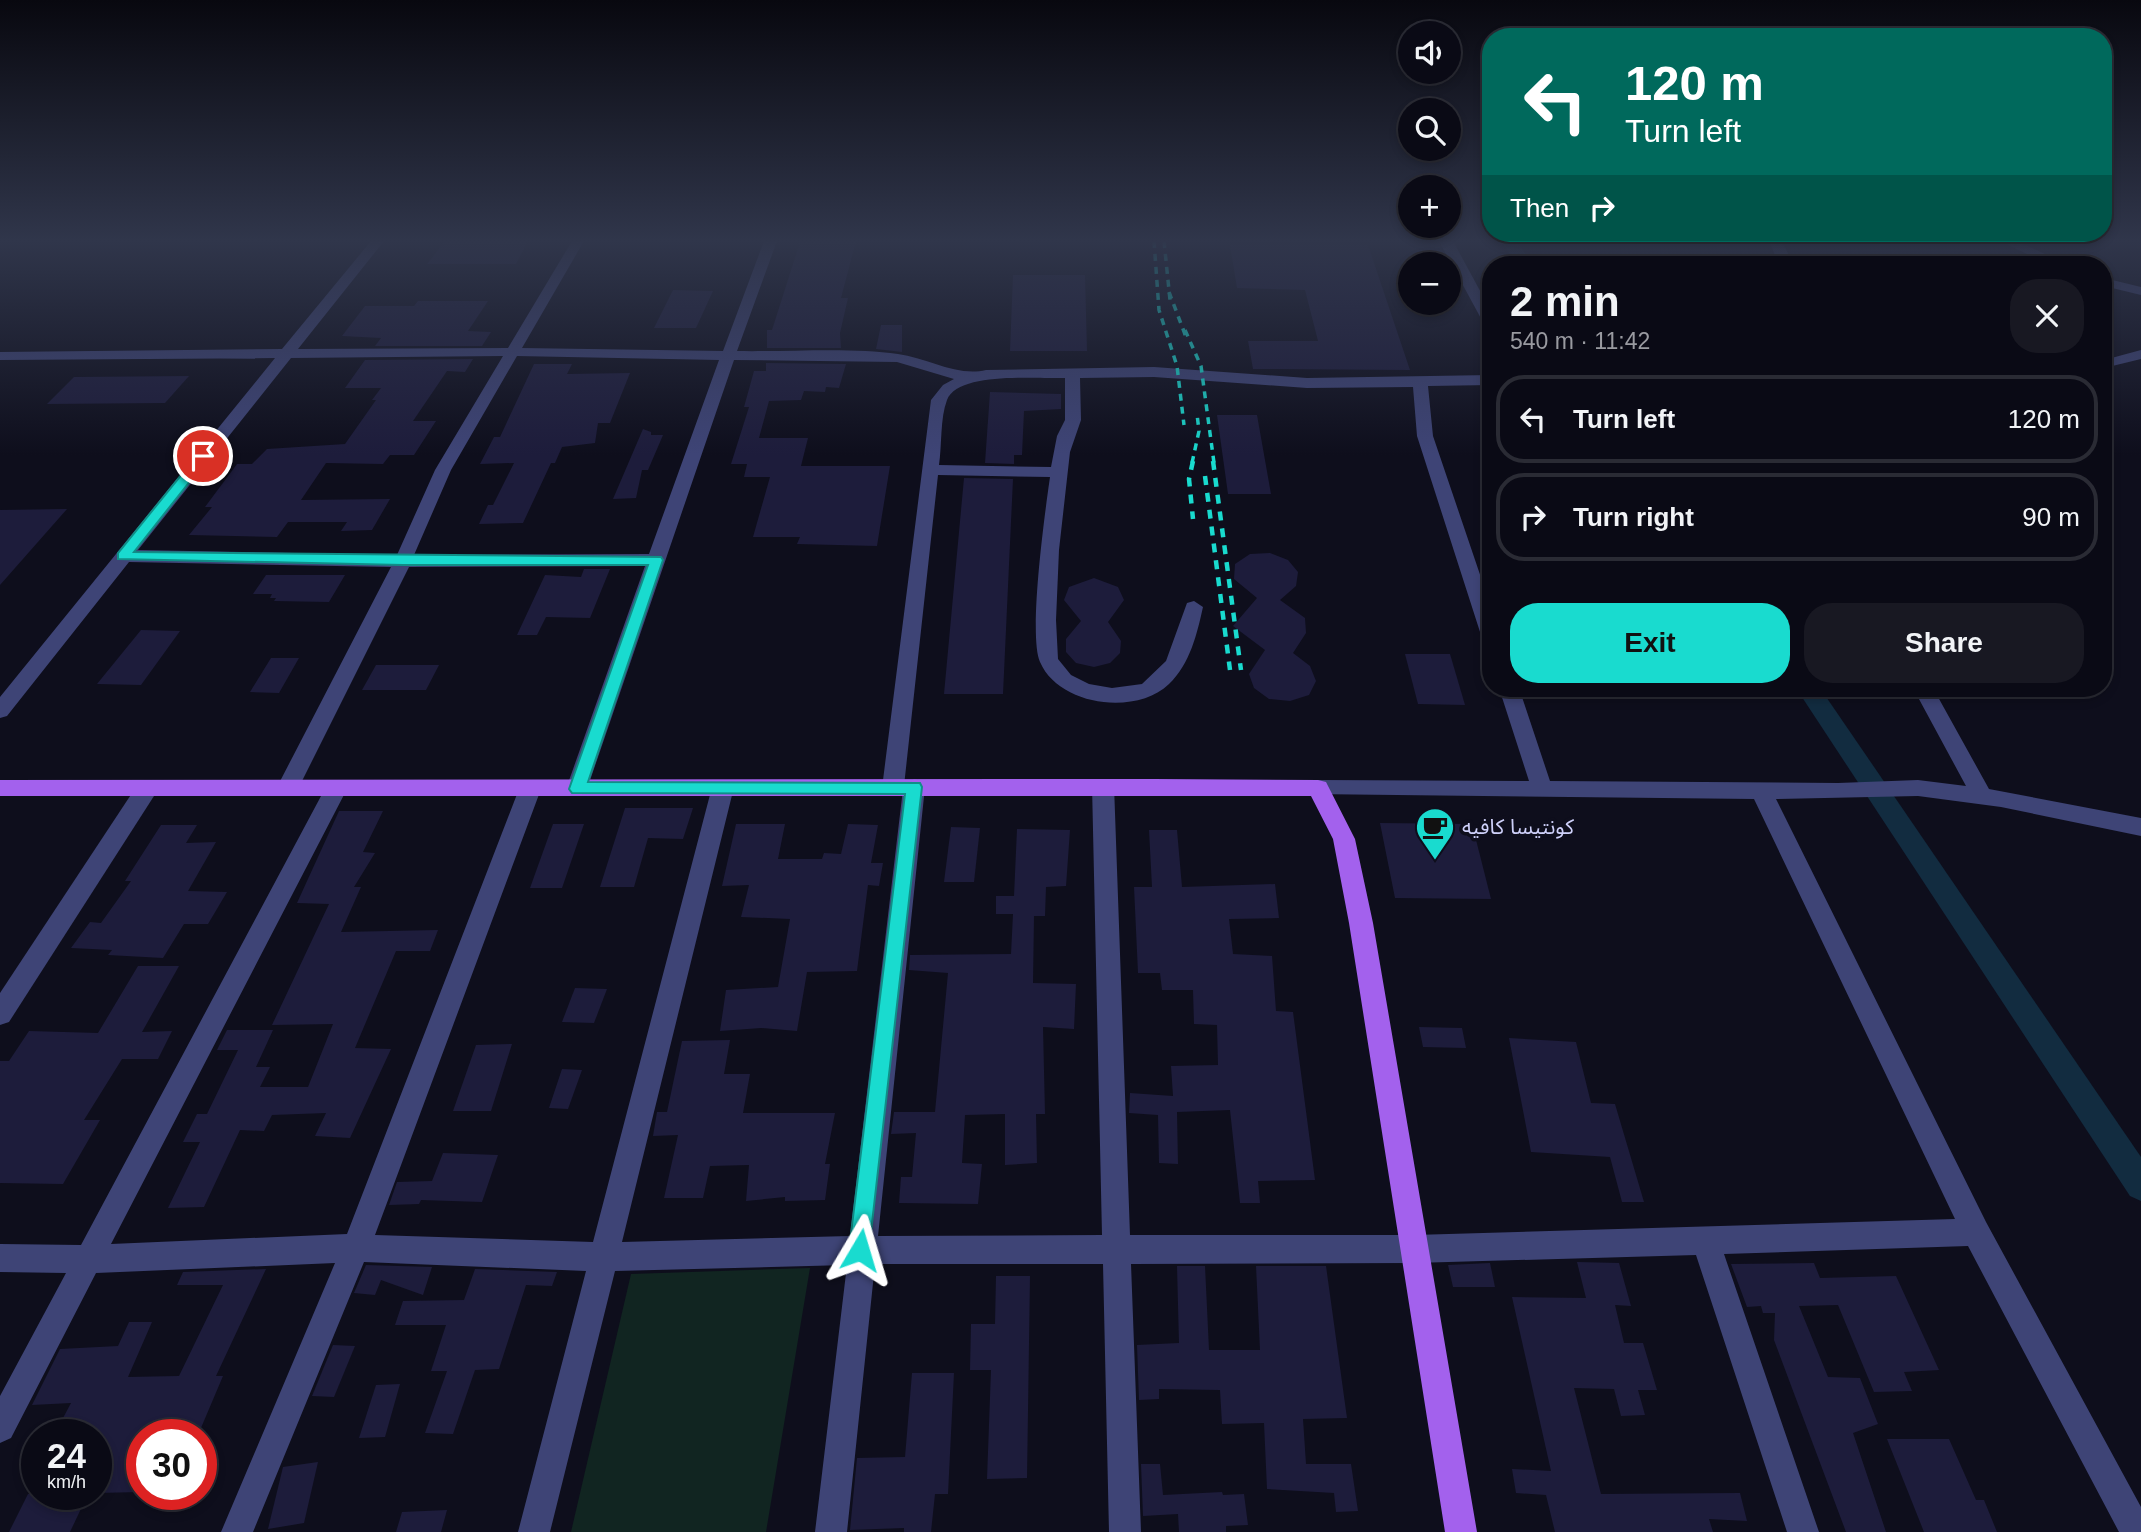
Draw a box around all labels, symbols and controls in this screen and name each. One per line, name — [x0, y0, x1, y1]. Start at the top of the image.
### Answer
map controls — [1398, 21, 1461, 315]
button: sound — [1398, 21, 1461, 84]
icon: left — [1510, 56, 1601, 147]
text: 120 m — [1625, 56, 1764, 110]
button: search — [1398, 98, 1461, 161]
text: Turn left — [1625, 113, 1741, 149]
button: + — [1398, 175, 1461, 238]
icon: right — [1583, 189, 1621, 227]
text: Then — [1510, 193, 1569, 223]
button: − — [1398, 252, 1461, 315]
text: 2 min — [1510, 278, 1620, 325]
button: close — [2010, 279, 2084, 353]
text: 540 m · 11:42 — [1510, 328, 1650, 354]
icon: left — [1514, 400, 1552, 438]
text: Turn left — [1573, 404, 1675, 434]
text: 120 m — [2008, 404, 2080, 434]
pin — [173, 426, 233, 486]
icon: arrive — [184, 437, 222, 475]
icon: right — [1514, 498, 1552, 536]
text: Turn right — [1573, 502, 1694, 532]
text: 90 m — [2022, 502, 2080, 532]
button: Exit — [1510, 603, 1790, 683]
button: Share — [1804, 603, 2084, 683]
cafe icon: كونتيسا كافيه — [1414, 806, 1456, 861]
place label: كونتيسا كافيه — [1462, 815, 1574, 839]
position arrow — [823, 1213, 897, 1287]
speed limit sign: 30 — [126, 1419, 217, 1510]
text: 24 — [47, 1436, 86, 1475]
text: km/h — [47, 1472, 86, 1492]

